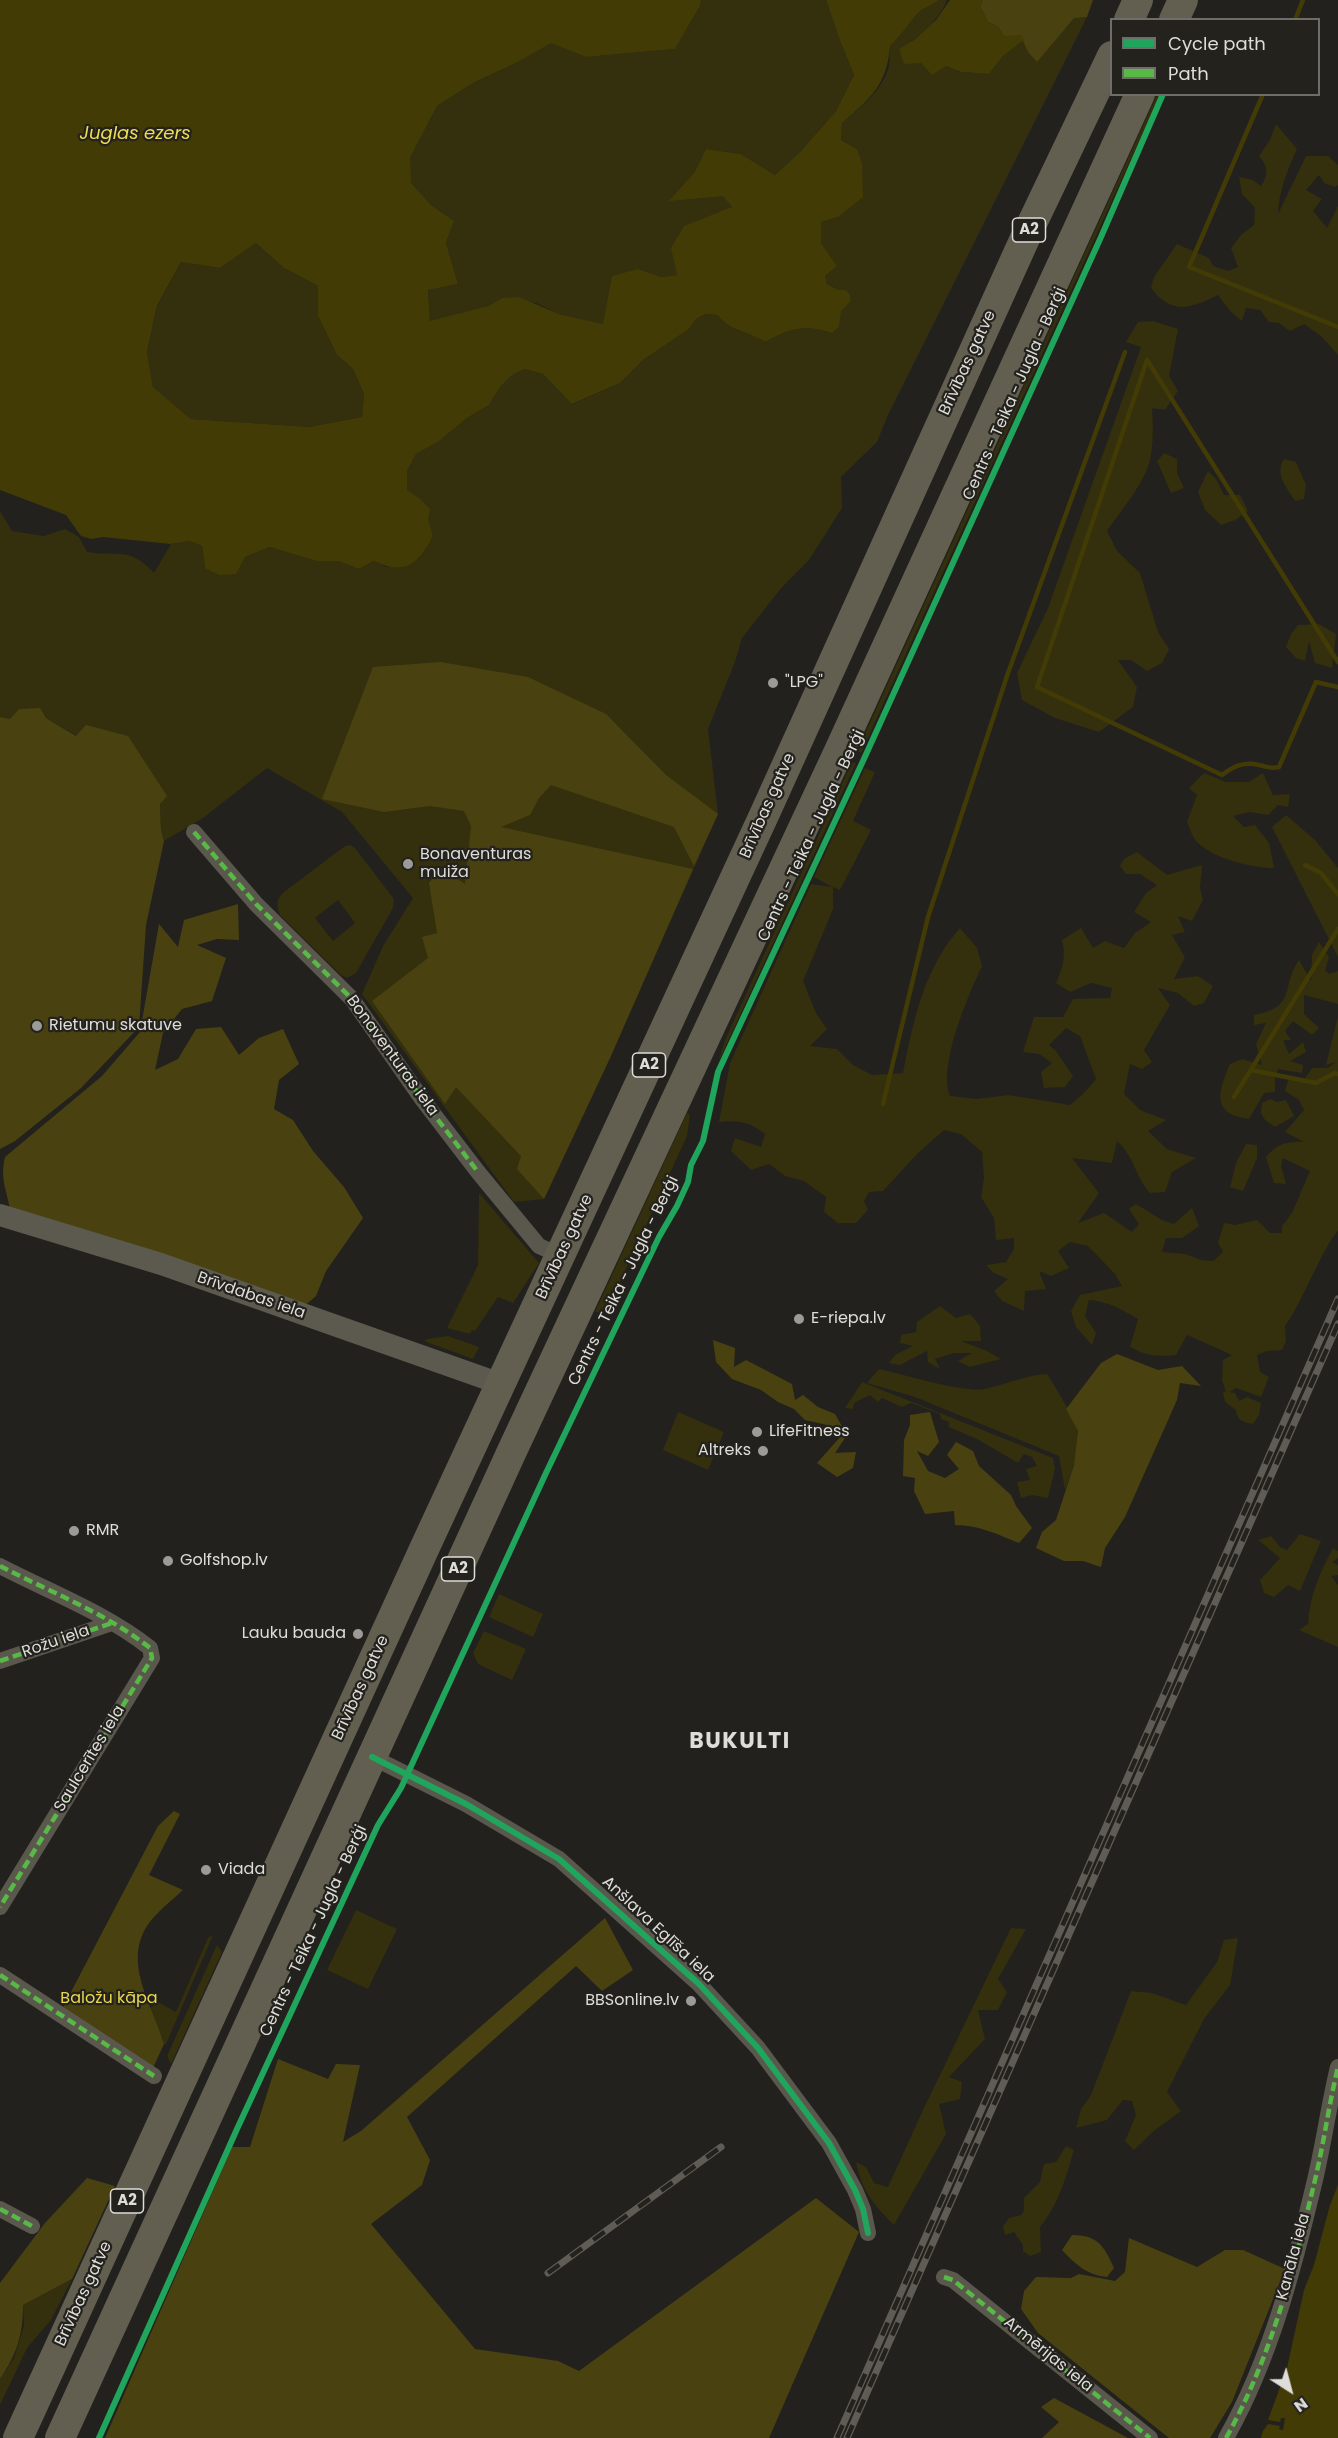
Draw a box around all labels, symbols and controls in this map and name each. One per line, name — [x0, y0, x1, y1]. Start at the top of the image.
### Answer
legend — [1110, 18, 1320, 96]
text: Cycle path — [1168, 31, 1266, 56]
text: Path — [1168, 61, 1209, 86]
water label: Juglas ezers — [79, 123, 191, 145]
road number: A2 — [1012, 218, 1046, 242]
street label: Centrs - Teika - Jugla - Berģi — [959, 285, 1071, 503]
street label: Brīvības gatve — [935, 308, 1001, 418]
place label: "LPG" — [785, 673, 823, 693]
marker: "LPG" — [766, 676, 780, 690]
street label: Centrs - Teika - Jugla - Berģi — [754, 727, 870, 945]
street label: Brīvības gatve — [736, 750, 800, 862]
place label: Bonaventuras muiža — [420, 845, 531, 883]
marker: Bonaventuras muiža — [401, 857, 415, 871]
street label: Bonaventuras iela — [342, 992, 442, 1120]
place label: Rietumu skatuve — [49, 1016, 182, 1036]
marker: Rietumu skatuve — [30, 1019, 44, 1033]
road number: A2 — [632, 1053, 666, 1077]
street label: Centrs - Teika - Jugla - Berģi — [565, 1173, 683, 1389]
street label: Brīvības gatve — [532, 1192, 598, 1302]
street label: Brīvdabas iela — [194, 1268, 308, 1324]
place label: E-riepa.lv — [811, 1309, 886, 1329]
marker: E-riepa.lv — [792, 1312, 806, 1326]
place label: LifeFitness — [769, 1422, 850, 1442]
marker: LifeFitness — [750, 1425, 764, 1439]
place label: Altreks — [698, 1441, 751, 1461]
marker: Altreks — [756, 1444, 770, 1458]
place label: RMR — [86, 1521, 119, 1541]
marker: RMR — [67, 1524, 81, 1538]
place label: Golfshop.lv — [180, 1551, 268, 1571]
marker: Golfshop.lv — [161, 1554, 175, 1568]
road number: A2 — [442, 1557, 474, 1581]
street label: Rožu iela — [20, 1621, 92, 1663]
place label: Lauku bauda — [242, 1624, 346, 1644]
marker: Lauku bauda — [351, 1627, 365, 1641]
street label: Brīvības gatve — [328, 1633, 394, 1743]
street label: Saulcerītes iela — [51, 1702, 129, 1816]
district label: BUKULTI — [689, 1729, 791, 1755]
street label: Centrs - Teika - Jugla - Berģi — [256, 1822, 372, 2040]
place label: Viada — [218, 1860, 265, 1880]
marker: Viada — [199, 1863, 213, 1877]
street label: Anšlava Eglīša iela — [598, 1873, 718, 1987]
park label: Baložu kāpa — [60, 1989, 158, 2009]
place label: BBSonline.lv — [585, 1991, 679, 2011]
marker: BBSonline.lv — [684, 1994, 698, 2008]
road number: A2 — [110, 2189, 144, 2213]
street label: Kanāla iela — [1273, 2211, 1315, 2303]
street label: Brīvības gatve — [51, 2239, 117, 2349]
street label: Armērijas iela — [1000, 2313, 1096, 2397]
north arrow — [1260, 2360, 1320, 2420]
text: N — [1289, 2392, 1313, 2418]

